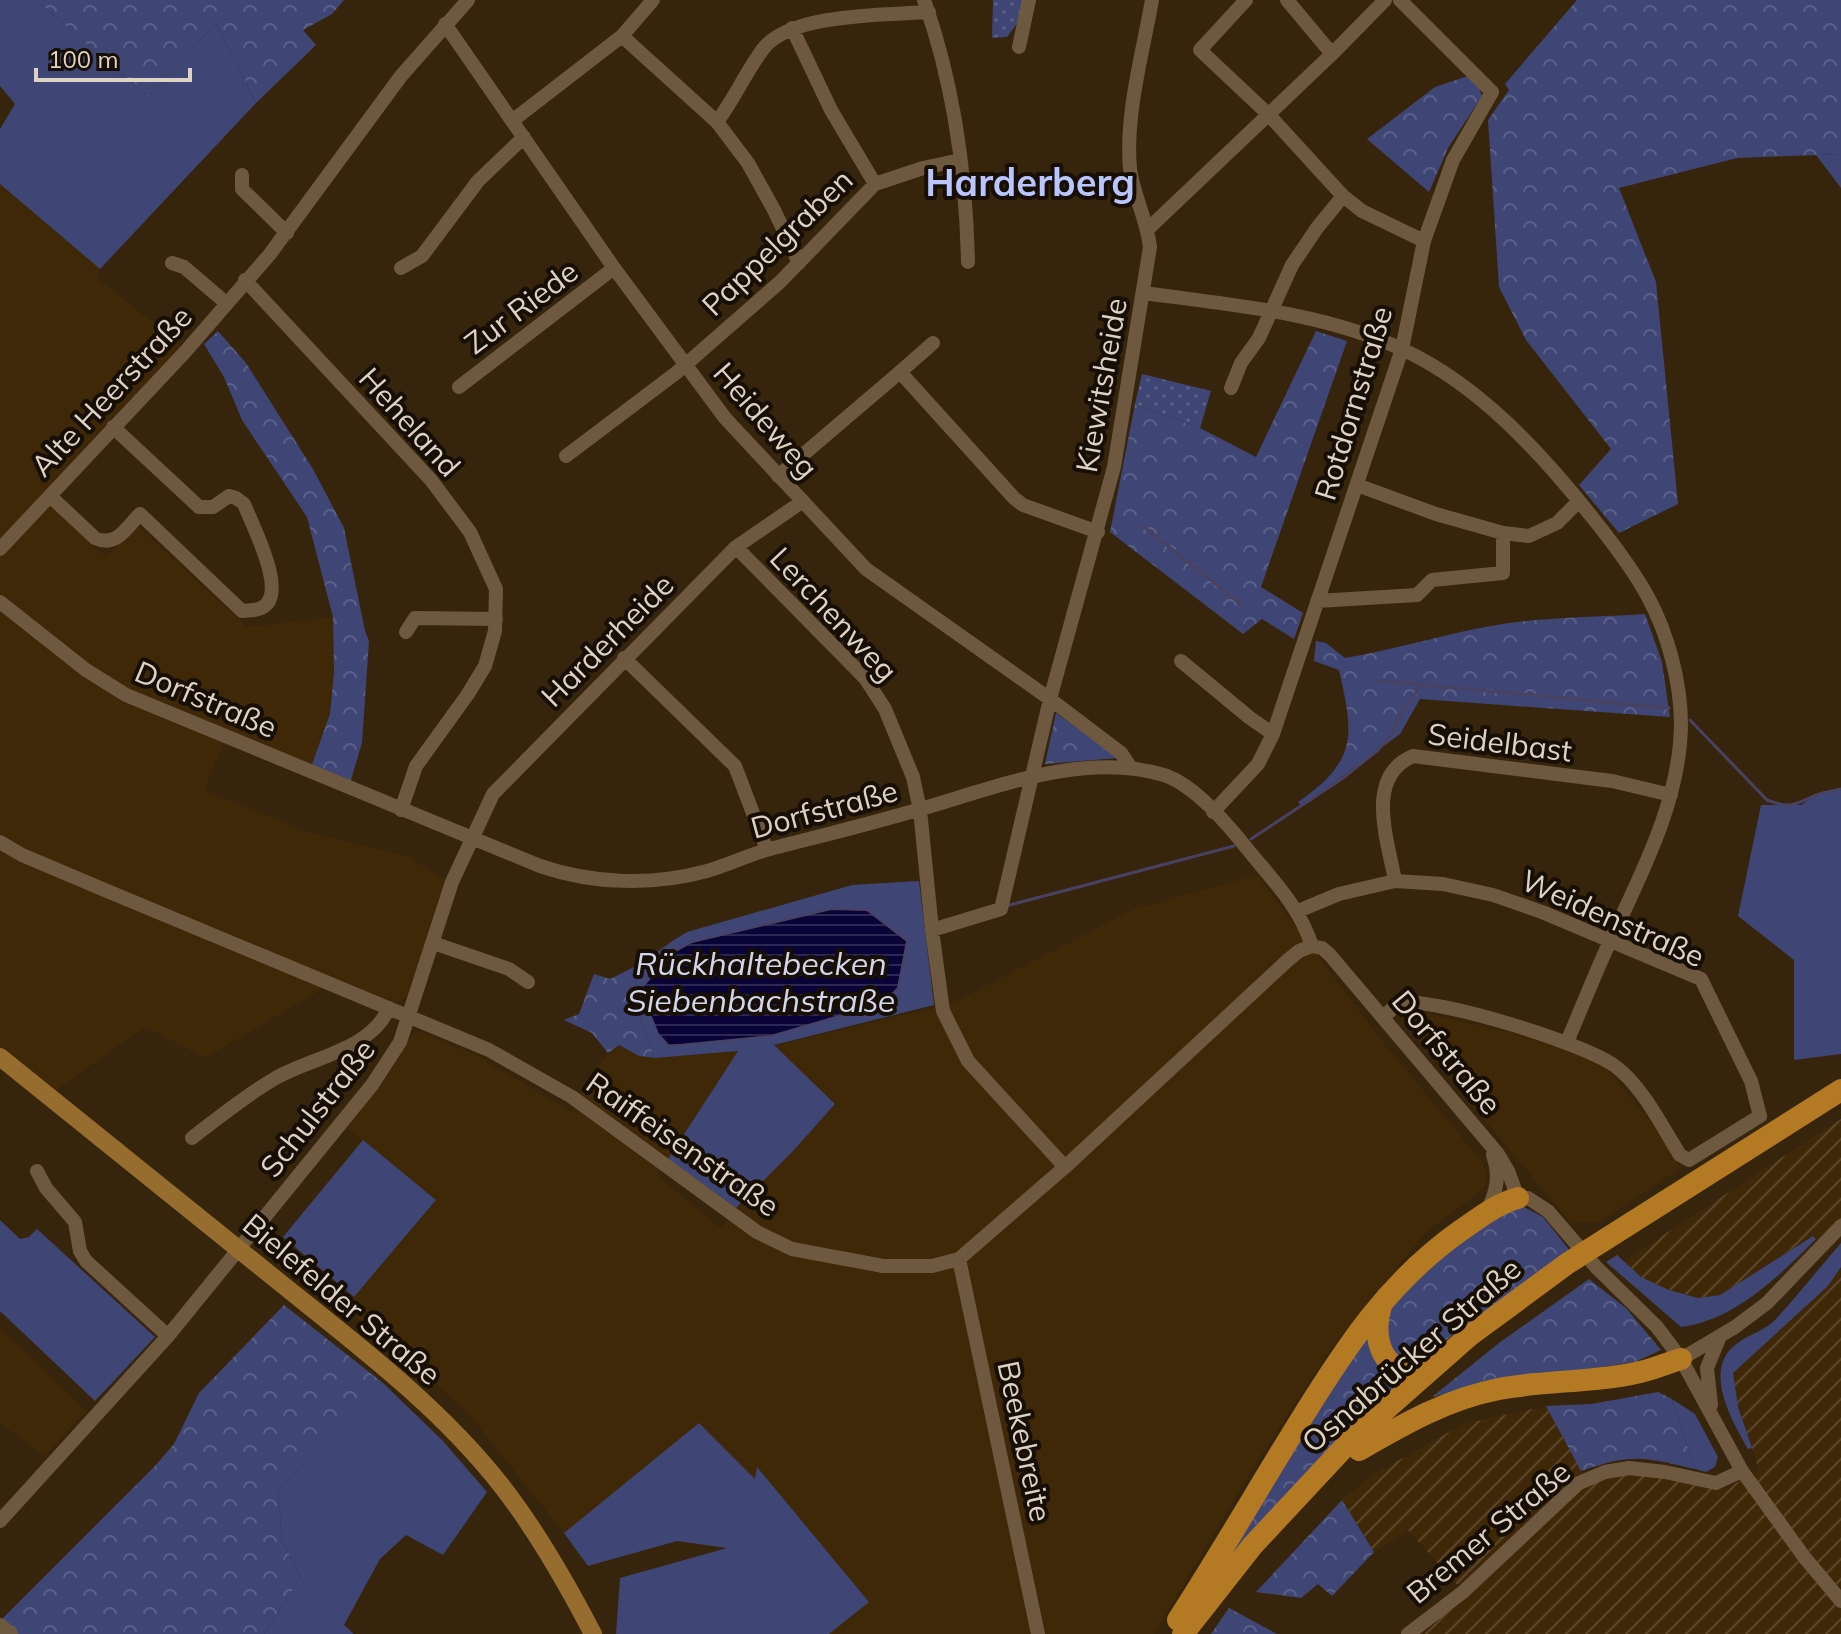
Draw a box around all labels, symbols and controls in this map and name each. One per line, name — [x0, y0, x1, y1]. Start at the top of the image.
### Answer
scale bar — [36, 32, 190, 82]
text: 100 m — [48, 44, 119, 74]
district label: Harderberg — [925, 158, 1135, 206]
street label: Pappelgraben — [694, 161, 860, 323]
street label: Zur Riede — [457, 252, 585, 362]
street label: Kiewitsheide — [1067, 295, 1135, 475]
street label: Alte Heerstraße — [22, 298, 200, 484]
street label: Rotdornstraße — [1305, 301, 1401, 505]
street label: Heideweg — [705, 354, 827, 486]
street label: Heheland — [351, 360, 469, 484]
street label: Lerchenweg — [762, 539, 906, 689]
street label: Harderheide — [533, 566, 681, 714]
street label: Dorfstraße — [129, 652, 283, 746]
street label: Seidelbast — [1426, 714, 1574, 770]
street label: Dorfstraße — [746, 771, 902, 847]
street label: Weidenstraße — [1516, 861, 1710, 975]
water label: Rückhaltebecken Siebenbachstraße — [627, 943, 895, 1020]
street label: Dorfstraße — [1384, 982, 1510, 1122]
street label: Schulstraße — [251, 1031, 383, 1185]
street label: Raiffeisenstraße — [579, 1063, 787, 1225]
street label: Bielefelder Straße — [235, 1205, 449, 1393]
street label: Osnabrücker Straße — [1294, 1249, 1528, 1461]
street label: Beekebreite — [989, 1357, 1061, 1525]
street label: Bremer Straße — [1398, 1453, 1578, 1611]

